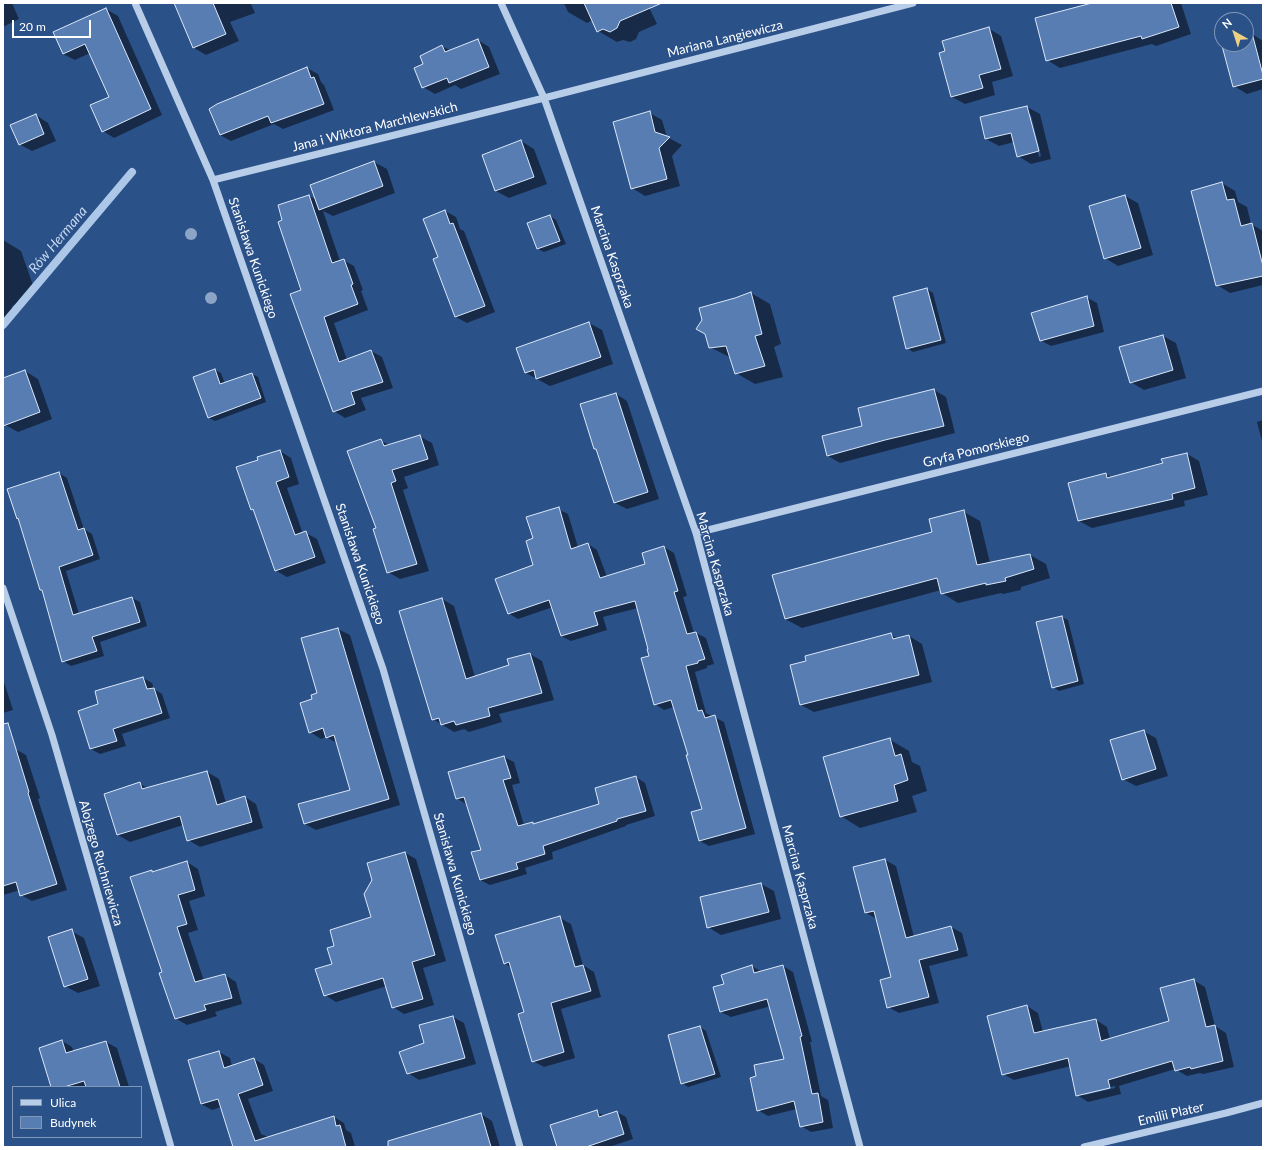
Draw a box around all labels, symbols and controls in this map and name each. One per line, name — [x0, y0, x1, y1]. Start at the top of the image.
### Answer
scale bar — [14, 12, 93, 38]
north arrow — [1214, 12, 1254, 52]
text: N — [1219, 15, 1234, 31]
street label: Mariana Langiewicza — [666, 17, 784, 61]
text: 20 m — [19, 19, 46, 34]
street label: Jana i Wiktora Marchlewskich — [291, 99, 459, 155]
street label: Stanisława Kunickiego — [225, 195, 281, 321]
water label: Rów Hermana — [25, 203, 91, 277]
street label: Marcina Kasprzaka — [587, 204, 637, 310]
street label: Gryfa Pomorskiego — [921, 429, 1031, 471]
street label: Stanisława Kunickiego — [332, 501, 388, 627]
street label: Marcina Kasprzaka — [693, 510, 737, 618]
street label: Alojzego Ruchniewicza — [76, 798, 126, 928]
street label: Stanisława Kunickiego — [430, 811, 480, 937]
street label: Marcina Kasprzaka — [779, 823, 821, 931]
legend — [12, 1086, 142, 1138]
text: Ulica — [50, 1095, 76, 1110]
street label: Emilii Plater — [1137, 1099, 1205, 1129]
text: Budynek — [50, 1115, 96, 1130]

